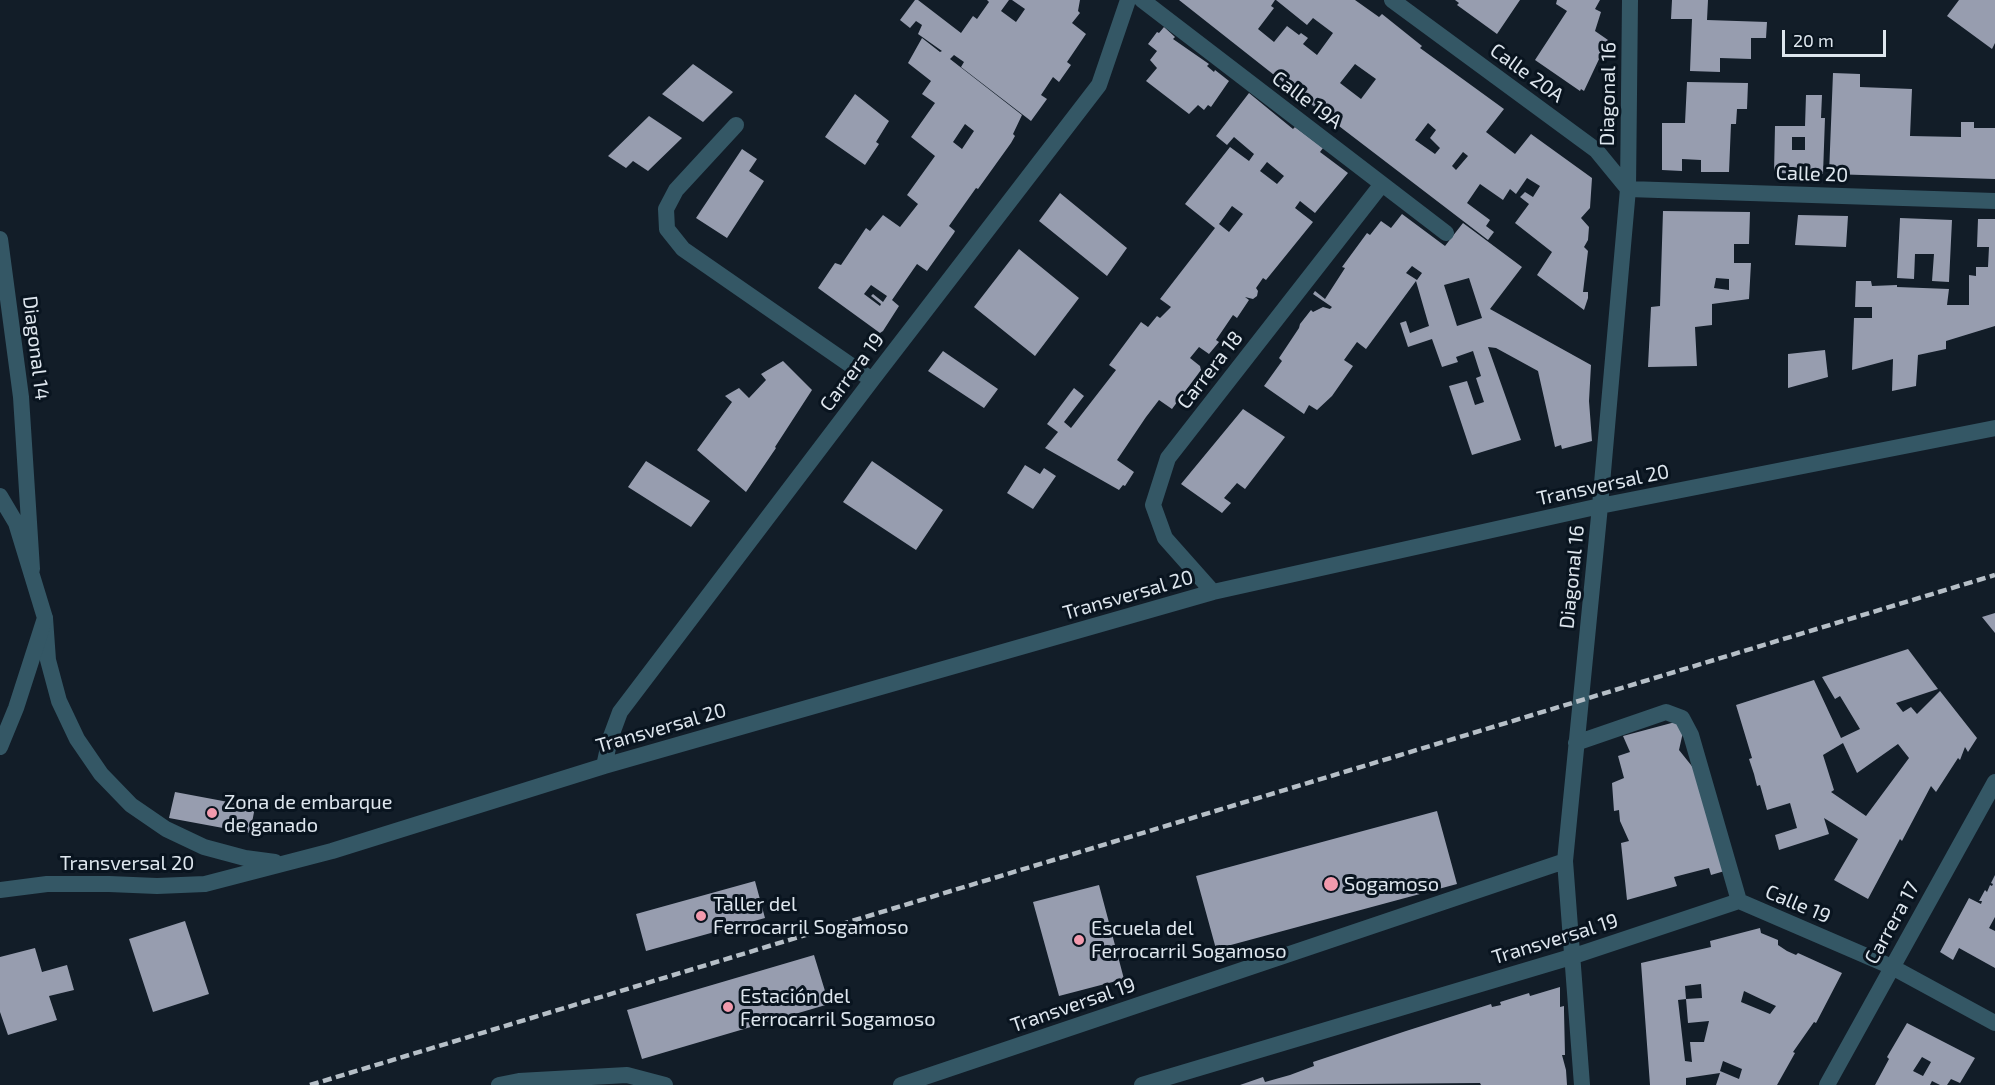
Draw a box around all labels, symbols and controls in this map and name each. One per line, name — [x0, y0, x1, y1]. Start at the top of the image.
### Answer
scale bar — [1785, 18, 1888, 56]
text: 20 m — [1793, 29, 1834, 51]
street label: Calle 20A — [1485, 38, 1569, 108]
street label: Diagonal 16 — [1595, 42, 1621, 146]
street label: Calle 19A — [1267, 66, 1347, 134]
street label: Calle 20 — [1775, 161, 1849, 187]
street label: Diagonal 14 — [18, 294, 54, 402]
street label: Carrera 18 — [1172, 326, 1248, 414]
street label: Carrera 19 — [815, 328, 889, 416]
street label: Transversal 20 — [1535, 459, 1671, 511]
street label: Diagonal 16 — [1555, 524, 1589, 630]
street label: Transversal 20 — [1060, 565, 1196, 625]
street label: Transversal 20 — [593, 698, 729, 758]
place label: Zona de embarque de ganado — [224, 790, 392, 837]
marker: Zona de embarque de ganado — [205, 806, 219, 820]
street label: Transversal 20 — [60, 851, 194, 875]
place label: Sogamoso — [1344, 872, 1439, 896]
marker: Sogamoso — [1322, 875, 1340, 893]
street label: Carrera 17 — [1860, 878, 1924, 968]
street label: Calle 19 — [1762, 880, 1834, 928]
place label: Taller del Ferrocarril Sogamoso — [713, 892, 909, 939]
street label: Transversal 19 — [1489, 908, 1621, 970]
marker: Taller del Ferrocarril Sogamoso — [694, 909, 708, 923]
place label: Escuela del Ferrocarril Sogamoso — [1091, 916, 1287, 963]
marker: Escuela del Ferrocarril Sogamoso — [1072, 933, 1086, 947]
street label: Transversal 19 — [1007, 972, 1139, 1038]
place label: Estación del Ferrocarril Sogamoso — [740, 984, 936, 1031]
marker: Estación del Ferrocarril Sogamoso — [721, 1000, 735, 1014]

